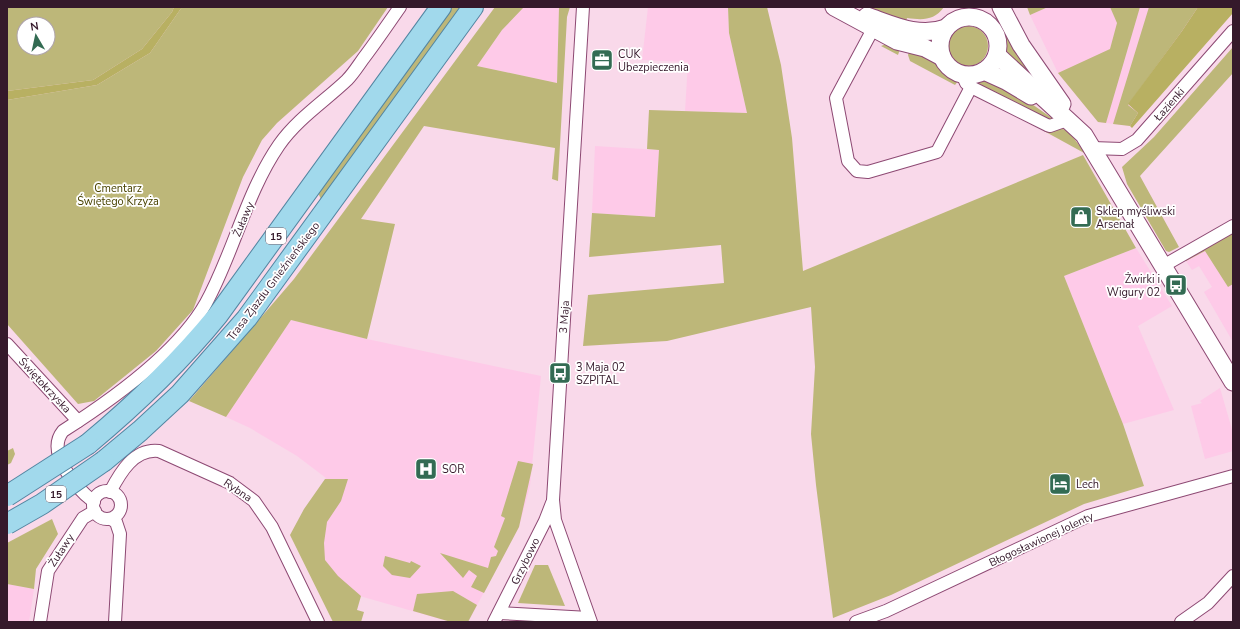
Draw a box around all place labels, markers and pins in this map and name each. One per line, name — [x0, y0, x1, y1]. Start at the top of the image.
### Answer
office icon: CUK Ubezpieczenia — [589, 47, 615, 73]
place label: CUK Ubezpieczenia — [618, 47, 689, 75]
shop icon: Sklep myśliwski Arsenał — [1068, 204, 1094, 230]
place label: Sklep myśliwski Arsenał — [1096, 204, 1175, 232]
place label: Żwirki i Wigury 02 — [1107, 272, 1160, 300]
bus stop icon: Żwirki i Wigury 02 — [1163, 272, 1189, 298]
bus stop icon: 3 Maja 02 SZPITAL — [547, 360, 573, 386]
place label: 3 Maja 02 SZPITAL — [576, 360, 625, 388]
hospital icon: SOR — [413, 456, 439, 482]
place label: SOR — [442, 462, 465, 477]
hotel icon: Lech — [1047, 471, 1073, 497]
place label: Lech — [1076, 477, 1099, 492]

